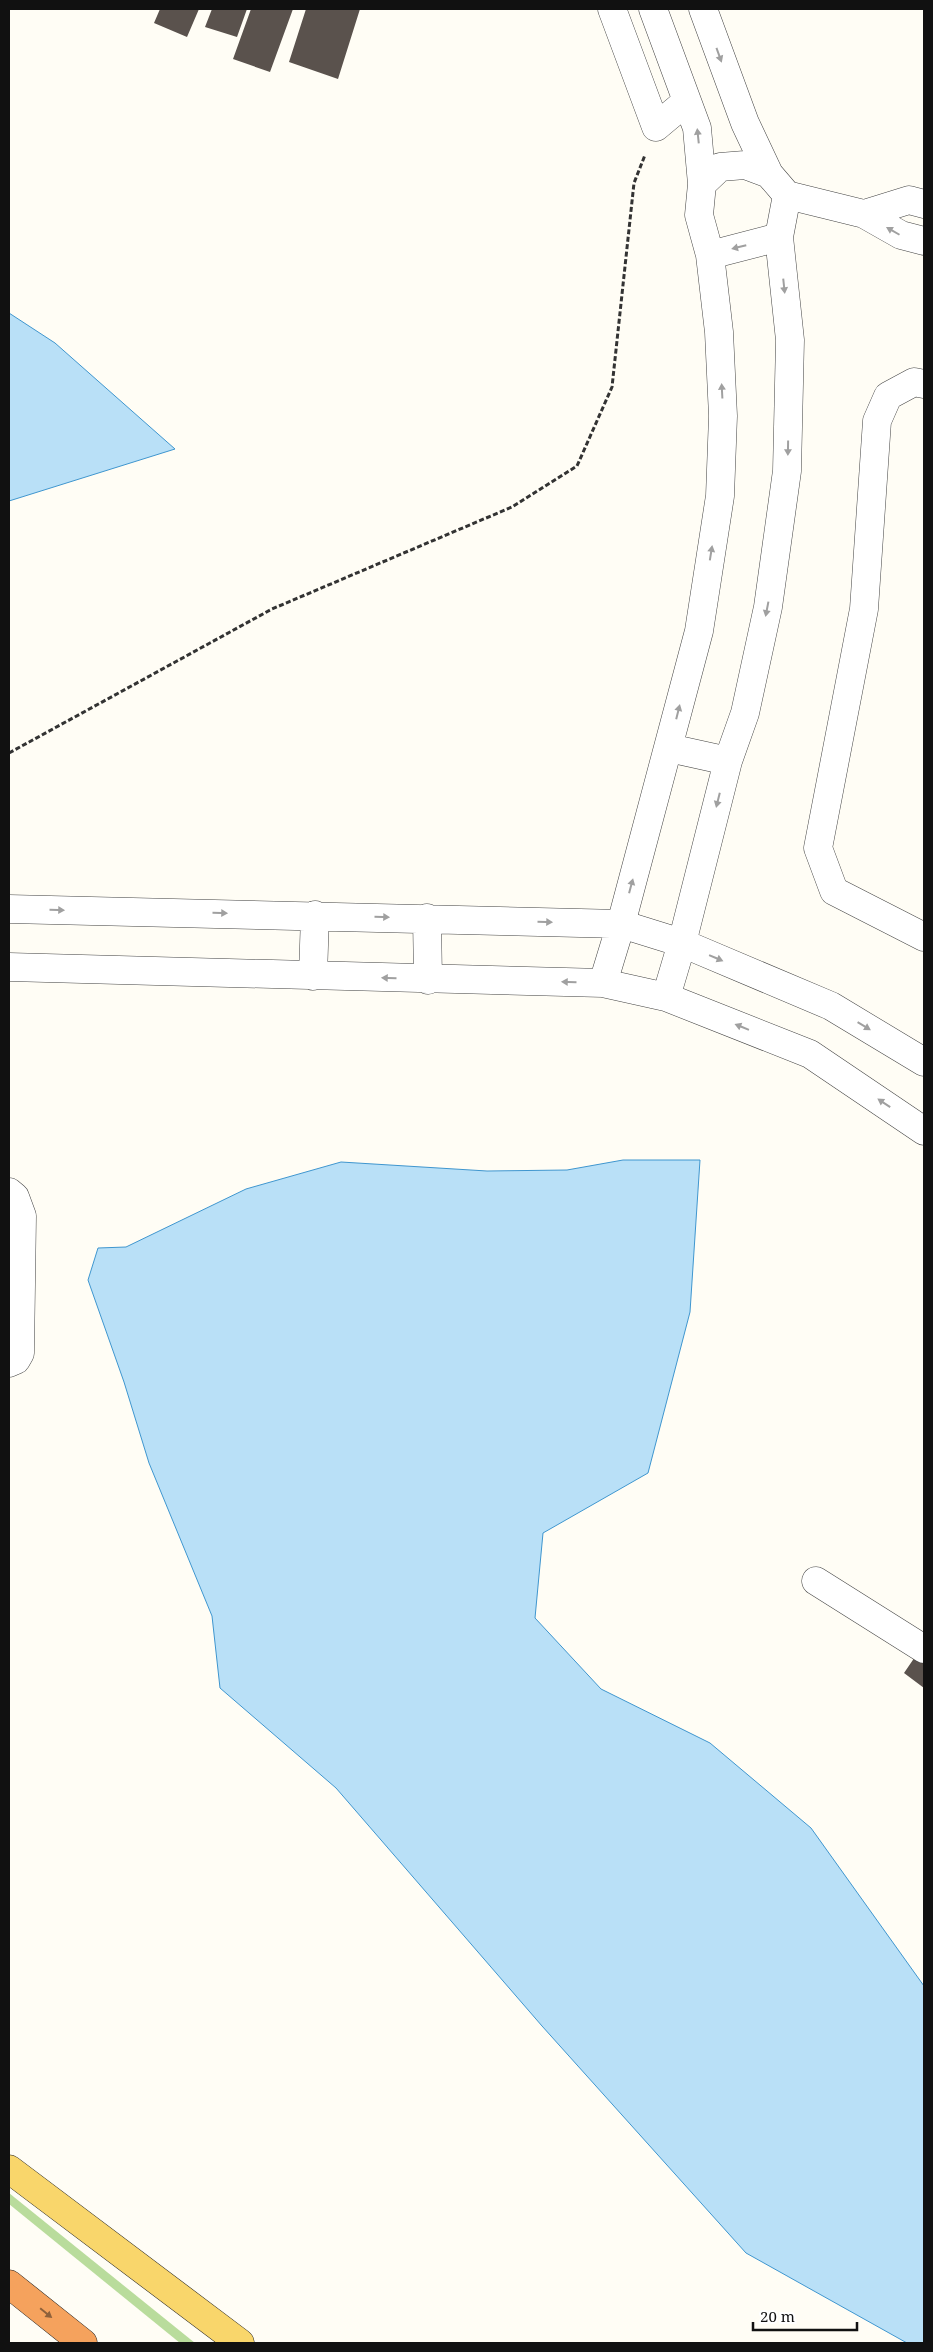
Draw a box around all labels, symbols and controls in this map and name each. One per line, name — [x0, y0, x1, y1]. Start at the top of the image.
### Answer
one-way arrow — [716, 47, 724, 62]
one-way arrow — [694, 127, 702, 143]
one-way arrow — [887, 226, 900, 235]
one-way arrow — [732, 244, 747, 252]
one-way arrow — [780, 278, 788, 294]
one-way arrow — [718, 383, 726, 399]
one-way arrow — [783, 440, 791, 456]
one-way arrow — [708, 545, 716, 561]
one-way arrow — [763, 601, 771, 617]
one-way arrow — [674, 705, 682, 720]
one-way arrow — [714, 792, 722, 807]
one-way arrow — [628, 878, 636, 893]
one-way arrow — [50, 906, 66, 914]
one-way arrow — [212, 909, 228, 917]
one-way arrow — [375, 913, 391, 921]
one-way arrow — [537, 918, 553, 926]
one-way arrow — [709, 954, 723, 962]
one-way arrow — [381, 974, 397, 982]
one-way arrow — [561, 978, 577, 986]
one-way arrow — [857, 1021, 870, 1030]
one-way arrow — [735, 1022, 749, 1030]
one-way arrow — [877, 1098, 891, 1108]
scale bar — [753, 2300, 857, 2332]
text: 20 m — [760, 2306, 795, 2326]
one-way arrow — [39, 2308, 52, 2319]

